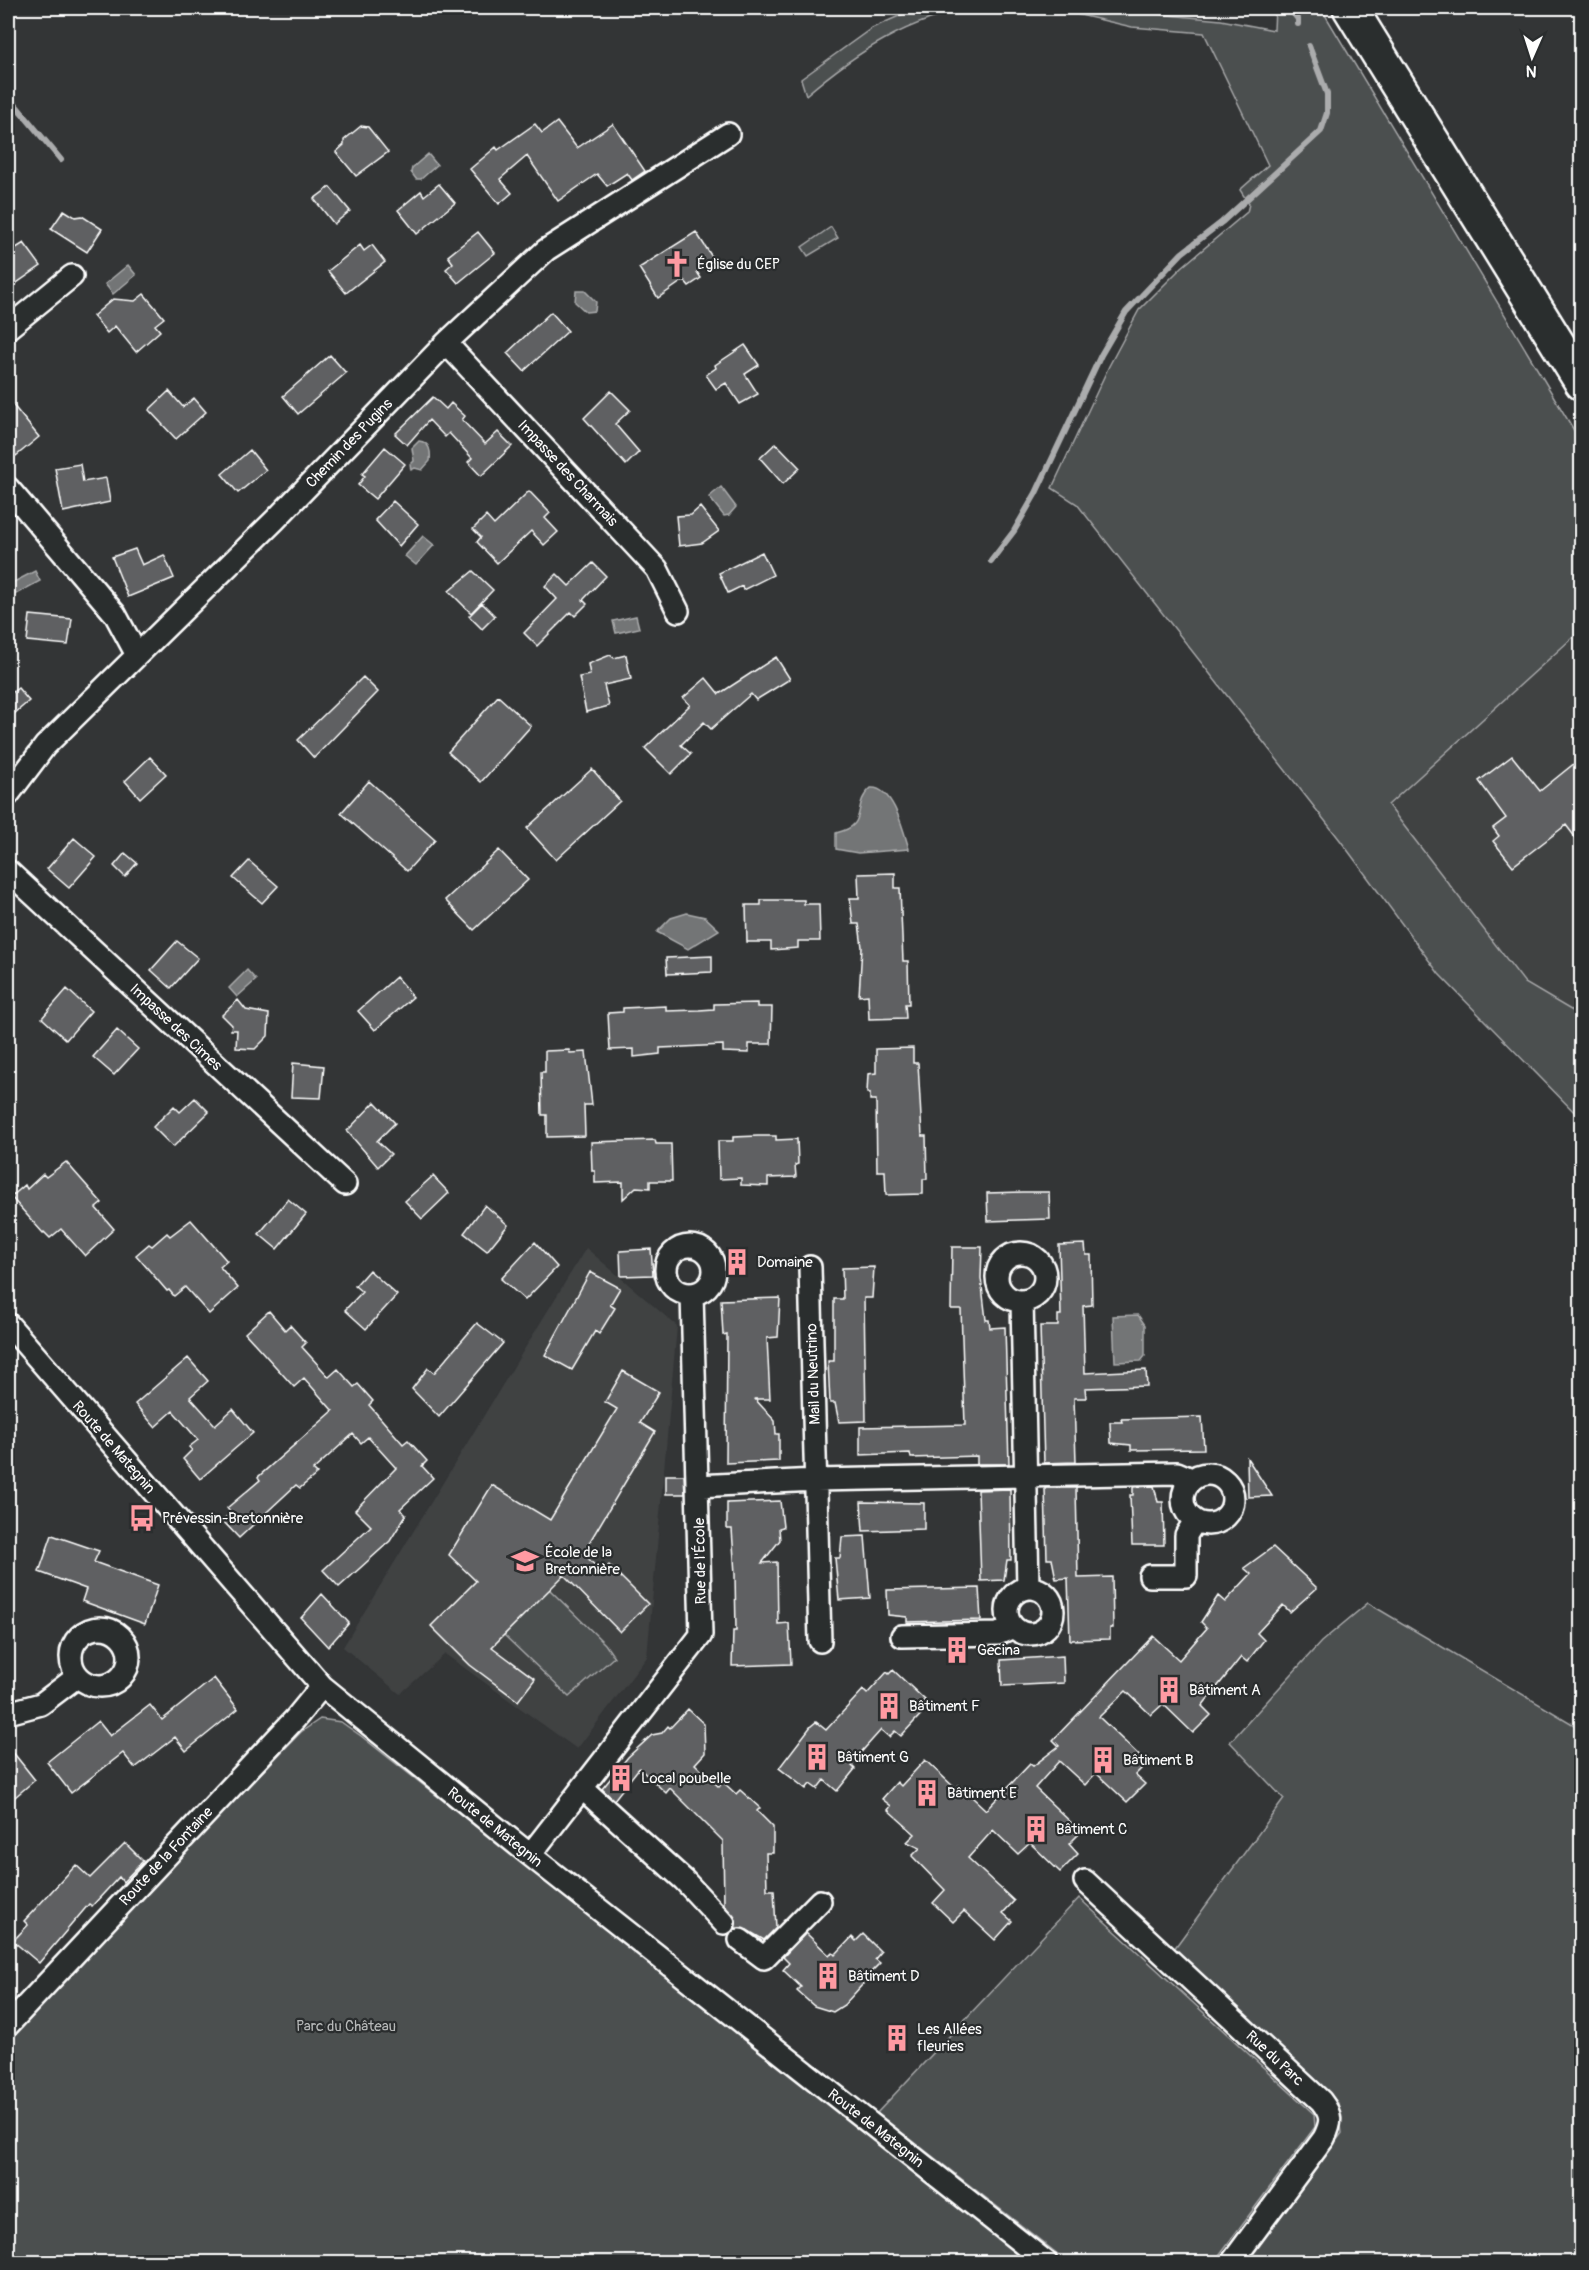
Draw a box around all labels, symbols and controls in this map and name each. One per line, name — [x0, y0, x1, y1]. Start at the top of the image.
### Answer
north arrow — [1502, 27, 1562, 87]
text: N — [1525, 61, 1537, 81]
church icon: Église du CEP — [662, 249, 692, 279]
place label: Église du CEP — [697, 255, 780, 274]
street label: Chemin des Pugins — [302, 395, 397, 492]
street label: Impasse des Charmais — [513, 416, 622, 531]
street label: Impasse des Cimes — [125, 980, 226, 1075]
building icon: Domaine — [722, 1247, 752, 1277]
place label: Domaine — [757, 1253, 813, 1272]
street label: Mail du Neutrino — [802, 1323, 825, 1425]
street label: Route de Mategnin — [68, 1397, 159, 1498]
bus stop icon: Prévessin-Bretonnière — [127, 1503, 157, 1533]
place label: Prévessin-Bretonnière — [162, 1509, 304, 1528]
street label: Rue de l'École — [690, 1517, 711, 1604]
place label: École de la Bretonnière — [545, 1543, 621, 1579]
school or university icon: École de la Bretonnière — [510, 1546, 540, 1576]
building icon: Gecina — [942, 1635, 972, 1665]
place label: Gecina — [977, 1641, 1020, 1660]
building icon: Bâtiment A — [1154, 1675, 1184, 1705]
place label: Bâtiment A — [1189, 1681, 1261, 1700]
building icon: Bâtiment F — [874, 1691, 904, 1721]
place label: Bâtiment F — [909, 1697, 980, 1716]
building icon: Bâtiment G — [802, 1742, 832, 1772]
building icon: Bâtiment B — [1088, 1745, 1118, 1775]
place label: Bâtiment G — [837, 1748, 909, 1767]
place label: Bâtiment B — [1123, 1751, 1193, 1770]
building icon: Local poubelle — [606, 1763, 636, 1793]
place label: Local poubelle — [641, 1769, 732, 1788]
building icon: Bâtiment E — [912, 1778, 942, 1808]
street label: Route de Mategnin — [443, 1783, 546, 1872]
place label: Bâtiment E — [947, 1784, 1017, 1803]
street label: Route de la Fontaine — [115, 1802, 218, 1910]
building icon: Bâtiment C — [1021, 1814, 1051, 1844]
place label: Bâtiment C — [1056, 1820, 1127, 1839]
building icon: Bâtiment D — [813, 1961, 843, 1991]
place label: Bâtiment D — [848, 1967, 919, 1986]
park label: Parc du Château — [296, 2017, 396, 2036]
place label: Les Allées fleuries — [917, 2020, 982, 2056]
building icon: Les Allées fleuries — [882, 2023, 912, 2053]
street label: Rue du Parc — [1242, 2027, 1308, 2090]
street label: Route de Mategnin — [824, 2085, 928, 2172]

